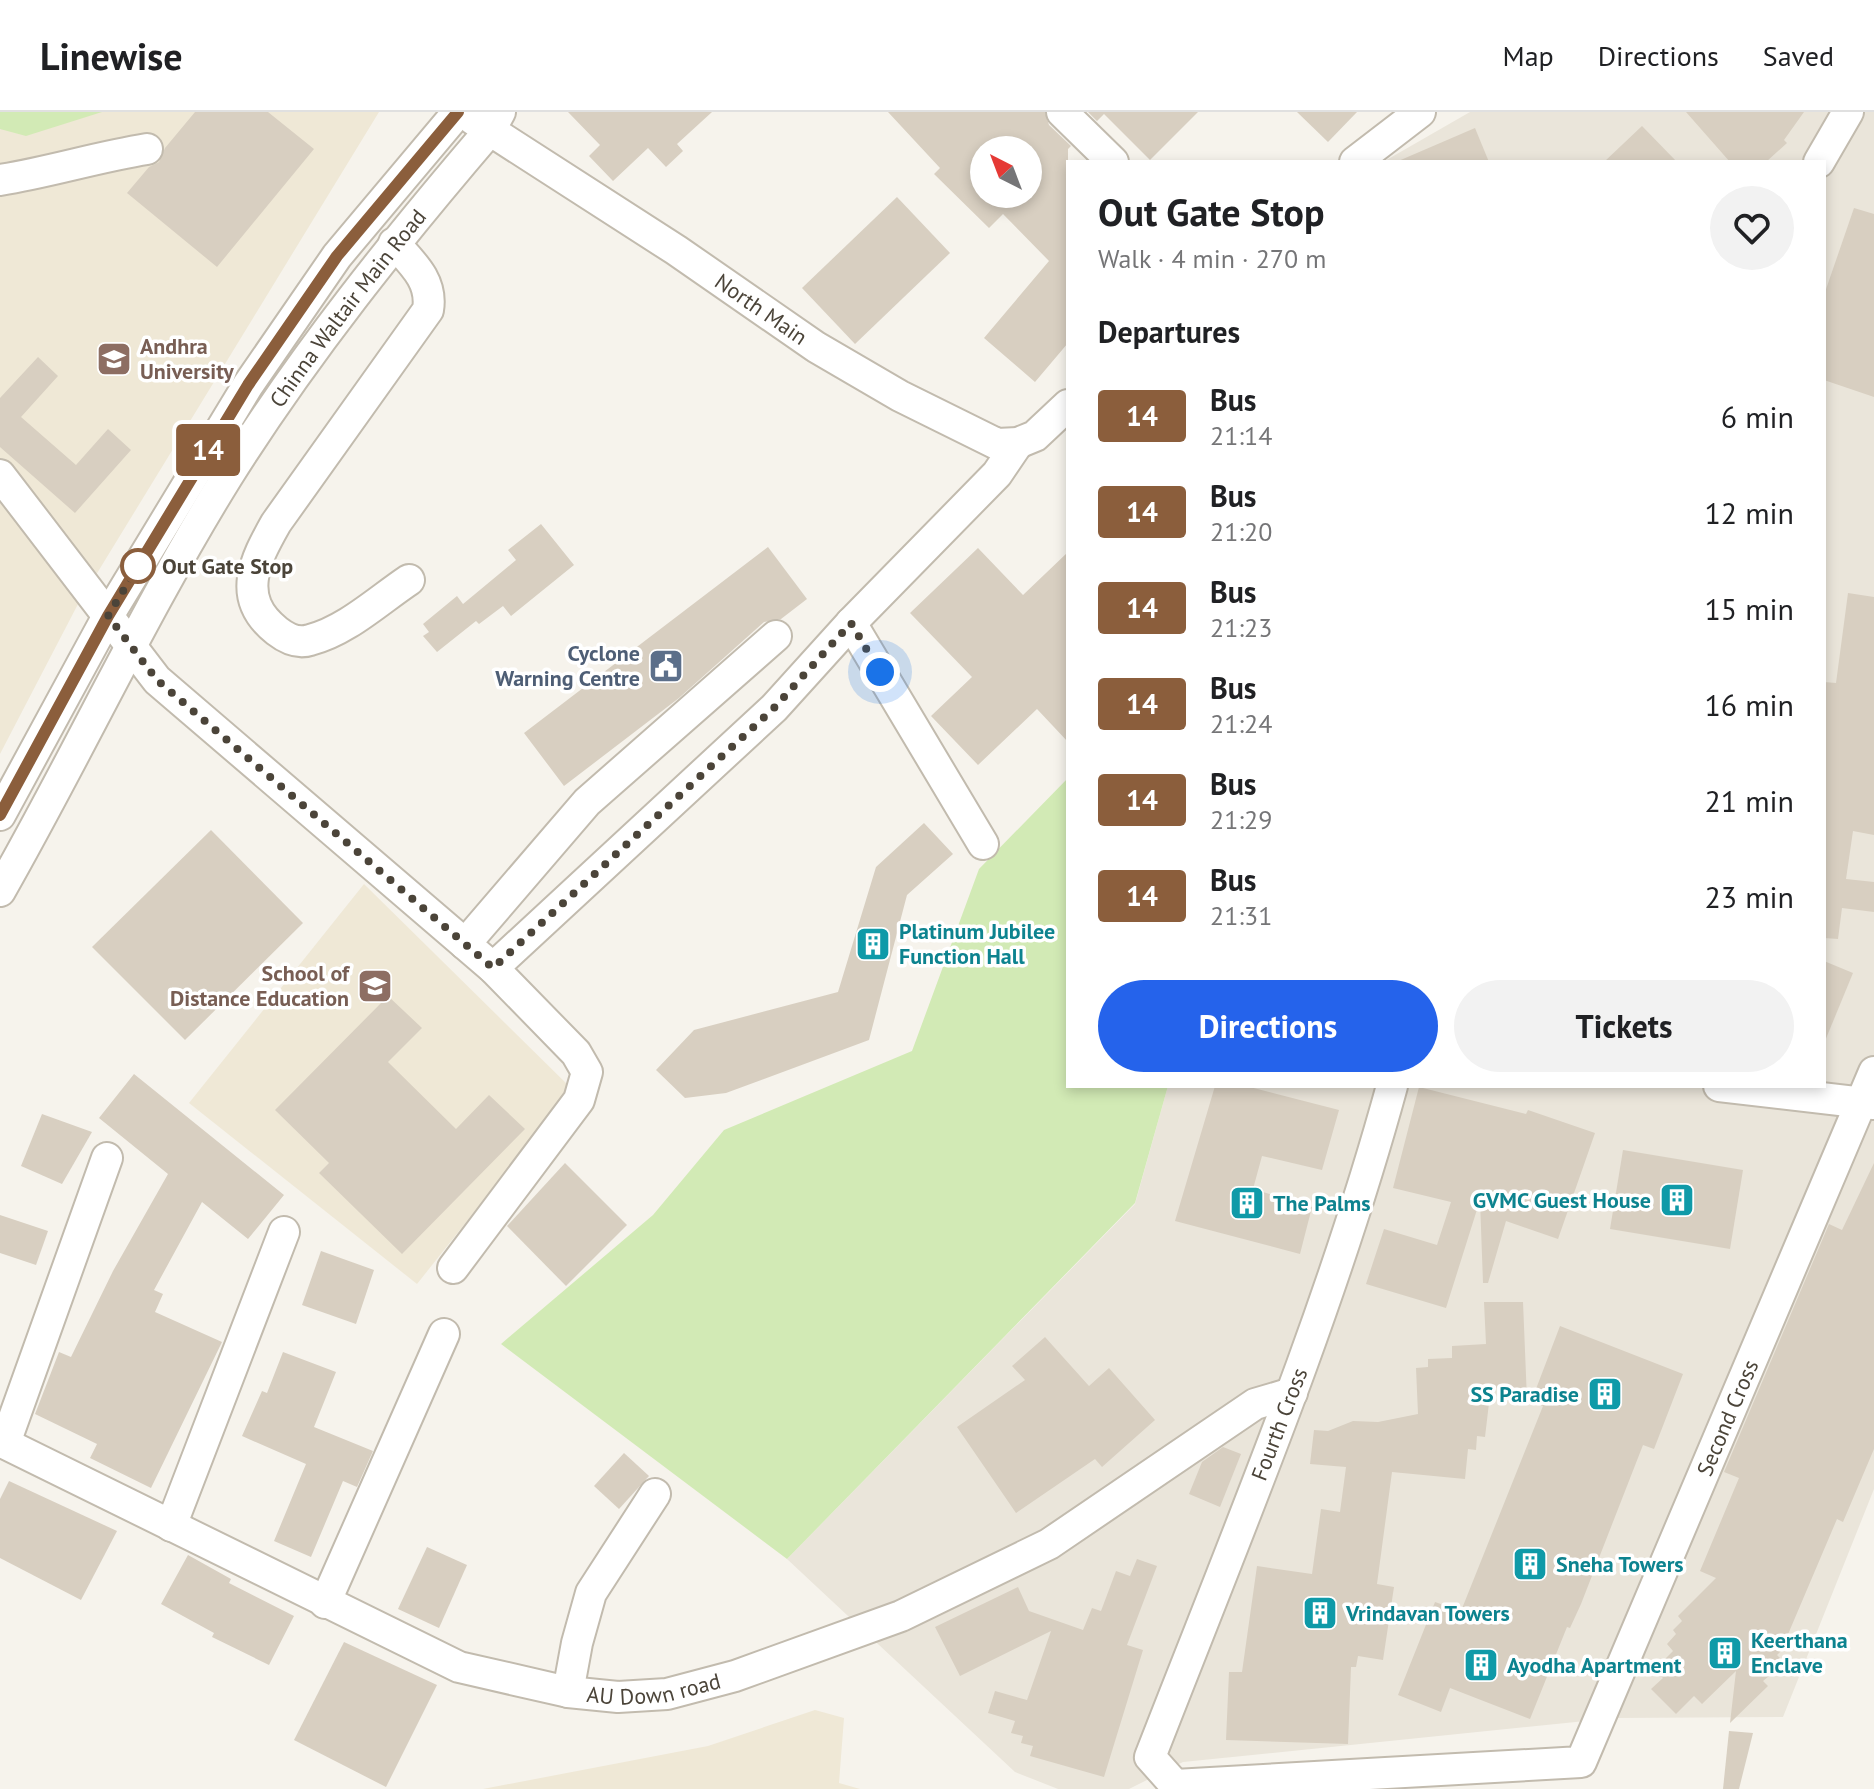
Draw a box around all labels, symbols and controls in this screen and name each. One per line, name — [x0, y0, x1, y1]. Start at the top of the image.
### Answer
text: Linewise — [40, 31, 183, 80]
text: Map — [1503, 37, 1554, 74]
text: Directions — [1598, 37, 1719, 74]
text: Saved — [1763, 37, 1834, 74]
north arrow — [970, 136, 1042, 208]
map controls — [970, 136, 1042, 208]
button: heart — [1710, 186, 1794, 270]
text: Out Gate Stop — [1098, 187, 1324, 236]
street label: Chinna Waltair Main Road — [263, 203, 432, 413]
text: Walk · 4 min · 270 m — [1098, 242, 1326, 275]
street label: North Main — [710, 267, 813, 351]
text: Departures — [1098, 312, 1240, 351]
place label: Andhra University — [140, 332, 234, 385]
school or university icon: Andhra University — [95, 340, 133, 378]
text: Bus — [1210, 380, 1257, 419]
text: 14 — [1126, 397, 1158, 434]
text: 6 min — [1721, 397, 1794, 436]
text: 21:14 — [1210, 419, 1272, 452]
line badge: 14 — [172, 424, 244, 476]
text: 14 — [192, 431, 224, 468]
text: Bus — [1210, 476, 1257, 515]
text: 14 — [1126, 493, 1158, 530]
text: 12 min — [1704, 493, 1794, 532]
text: 21:20 — [1210, 515, 1272, 548]
marker: Out Gate Stop — [121, 549, 155, 583]
place label: Out Gate Stop — [162, 552, 293, 580]
text: Bus — [1210, 572, 1257, 611]
text: 14 — [1126, 589, 1158, 626]
text: 15 min — [1704, 589, 1794, 628]
text: 21:23 — [1210, 611, 1272, 644]
place label: Cyclone Warning Centre — [495, 639, 640, 692]
public building icon: Cyclone Warning Centre — [647, 647, 685, 685]
your location — [860, 652, 900, 692]
text: Bus — [1210, 668, 1257, 707]
text: 14 — [1126, 685, 1158, 722]
text: 16 min — [1704, 685, 1794, 724]
text: 21:24 — [1210, 707, 1272, 740]
text: Bus — [1210, 764, 1257, 803]
text: 14 — [1126, 781, 1158, 818]
text: 21 min — [1704, 781, 1794, 820]
text: 21:29 — [1210, 803, 1272, 836]
text: Bus — [1210, 860, 1257, 899]
text: 14 — [1126, 877, 1158, 914]
text: 23 min — [1704, 877, 1794, 916]
text: 21:31 — [1210, 899, 1272, 932]
place label: Platinum Jubilee Function Hall — [899, 917, 1055, 970]
building icon: Platinum Jubilee Function Hall — [854, 925, 892, 963]
place label: School of Distance Education — [170, 959, 351, 1012]
school or university icon: School of Distance Education — [356, 967, 394, 1005]
button: Directions — [1098, 980, 1438, 1072]
button: Tickets — [1454, 980, 1794, 1072]
building icon: GVMC Guest House — [1658, 1181, 1696, 1219]
building icon: The Palms — [1228, 1184, 1266, 1222]
place label: GVMC Guest House — [1473, 1186, 1651, 1214]
place label: The Palms — [1273, 1189, 1371, 1217]
street label: Second Cross — [1690, 1355, 1764, 1480]
street label: Fourth Cross — [1245, 1364, 1313, 1484]
building icon: SS Paradise — [1586, 1375, 1624, 1413]
place label: SS Paradise — [1470, 1380, 1579, 1408]
building icon: Sneha Towers — [1511, 1545, 1549, 1583]
place label: Sneha Towers — [1556, 1550, 1684, 1578]
building icon: Vrindavan Towers — [1301, 1594, 1339, 1632]
place label: Vrindavan Towers — [1345, 1599, 1510, 1627]
place label: Keerthana Enclave — [1751, 1626, 1848, 1679]
building icon: Keerthana Enclave — [1706, 1634, 1744, 1672]
building icon: Ayodha Apartment — [1462, 1646, 1500, 1684]
place label: Ayodha Apartment — [1507, 1651, 1682, 1679]
street label: AU Down road — [585, 1666, 724, 1711]

